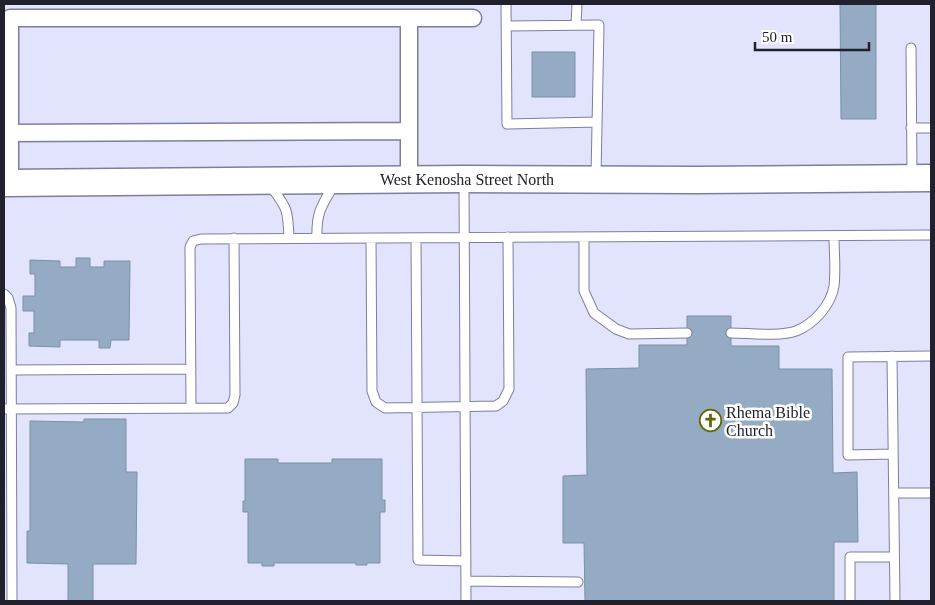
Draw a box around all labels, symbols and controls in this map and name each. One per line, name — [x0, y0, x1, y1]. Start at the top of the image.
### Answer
scale bar — [755, 20, 869, 52]
text: 50 m — [762, 29, 793, 45]
street label: West Kenosha Street North — [380, 171, 554, 188]
place label: Rhema Bible Church — [726, 404, 810, 439]
church icon: Rhema Bible Church — [698, 409, 722, 433]

